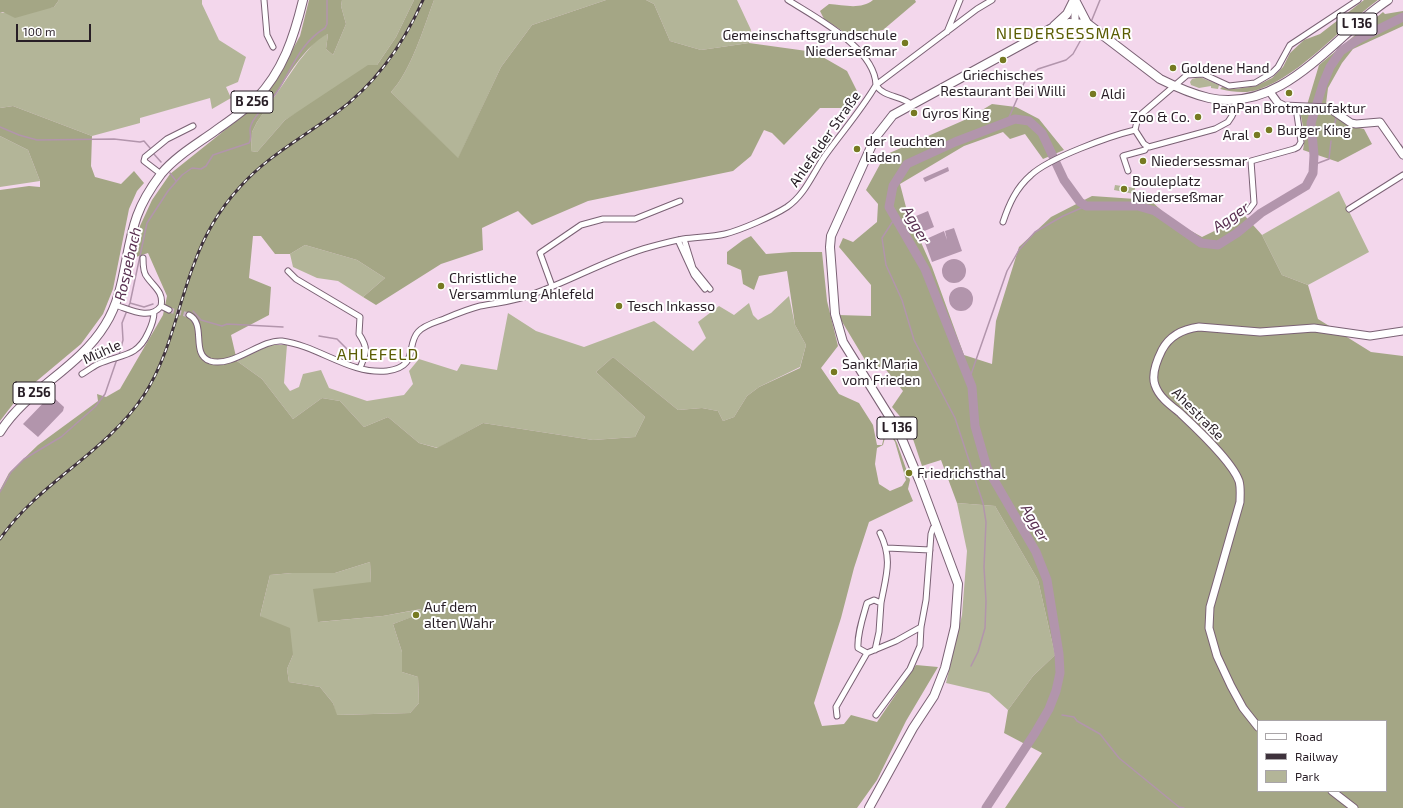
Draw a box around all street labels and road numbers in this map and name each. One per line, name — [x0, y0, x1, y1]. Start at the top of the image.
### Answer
road number: L 136 — [1337, 13, 1377, 35]
street label: Ahlefelder Straße — [786, 88, 864, 190]
road number: B 256 — [231, 91, 273, 113]
street label: Mühle — [80, 336, 124, 368]
road number: B 256 — [13, 382, 55, 404]
street label: Ahestraße — [1168, 384, 1228, 444]
road number: L 136 — [877, 417, 917, 439]

